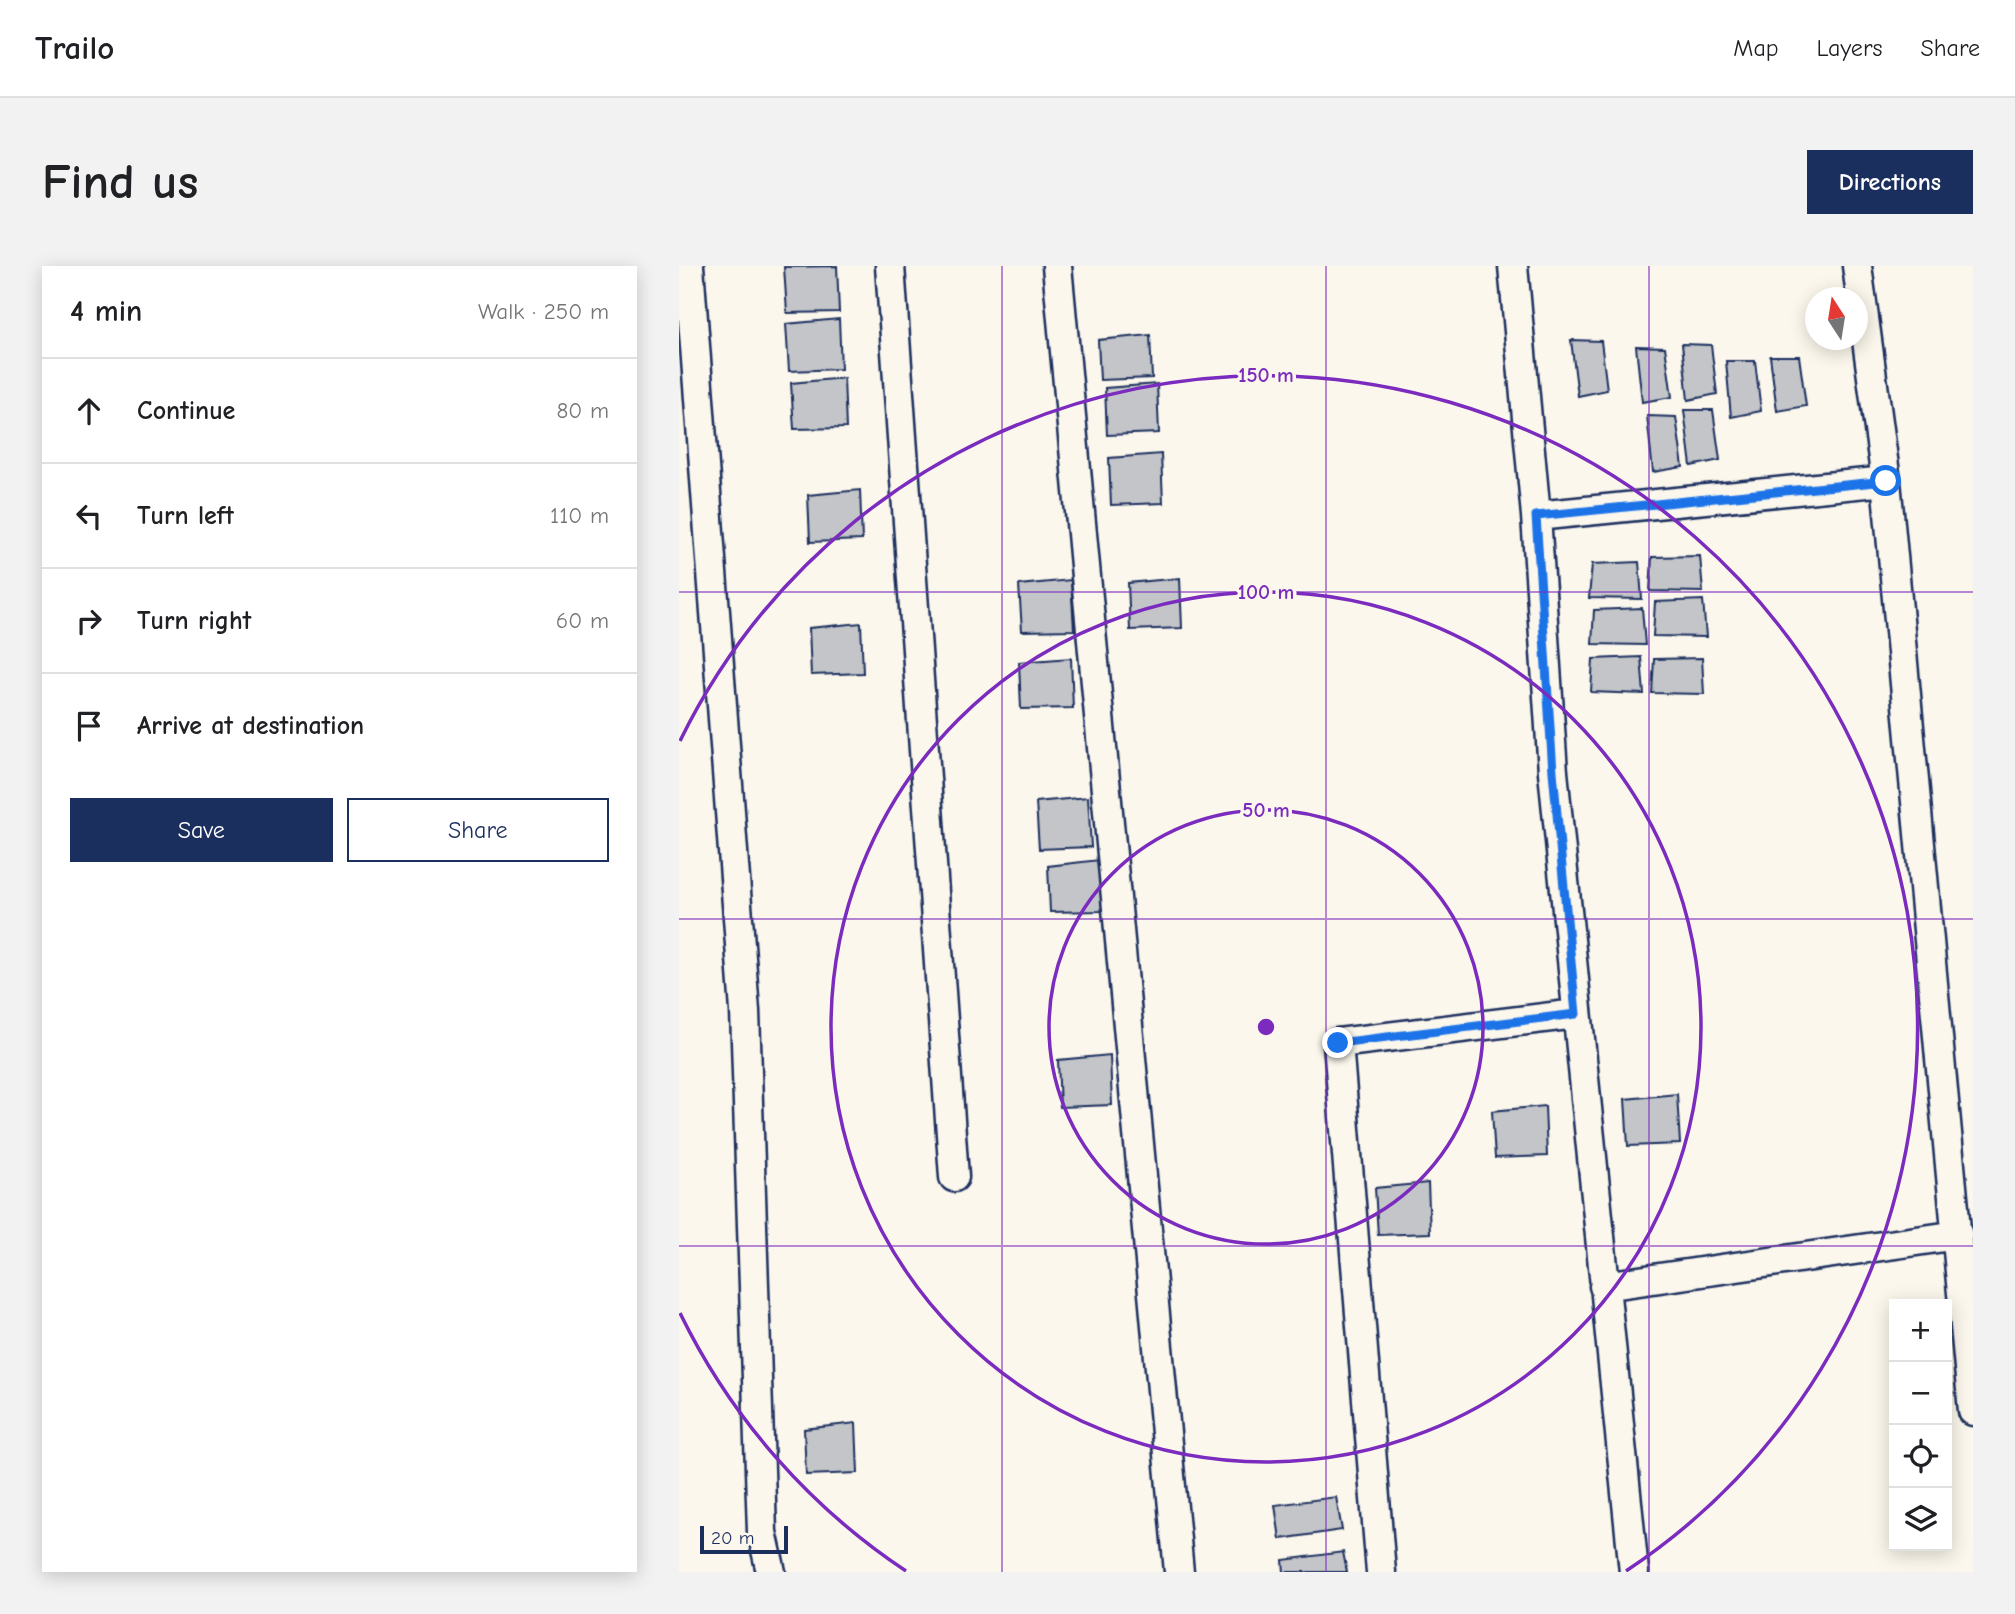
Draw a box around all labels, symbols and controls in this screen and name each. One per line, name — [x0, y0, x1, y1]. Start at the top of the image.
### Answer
text: Trailo — [35, 29, 114, 67]
text: Map — [1733, 34, 1779, 62]
text: Layers — [1817, 34, 1882, 62]
text: Share — [1920, 34, 1980, 62]
button: Directions — [1807, 150, 1973, 214]
text: Find us — [42, 154, 198, 210]
north arrow — [1805, 287, 1868, 350]
text: 4 min — [70, 294, 142, 329]
text: Walk · 250 m — [478, 298, 609, 325]
text: 150 m — [1238, 363, 1294, 387]
icon: ahead — [70, 392, 108, 430]
text: Continue — [137, 396, 235, 426]
text: 80 m — [556, 397, 609, 424]
route start — [1870, 465, 1901, 496]
icon: left — [70, 497, 108, 535]
text: Turn left — [137, 501, 234, 531]
text: 110 m — [550, 502, 609, 529]
text: 100 m — [1238, 580, 1294, 604]
icon: right — [70, 602, 108, 640]
text: Turn right — [137, 606, 251, 636]
text: 60 m — [556, 607, 609, 634]
icon: arrive — [70, 707, 108, 745]
text: Arrive at destination — [137, 711, 364, 741]
button: Save — [70, 798, 333, 862]
button: Share — [347, 798, 609, 862]
text: 50 m — [1242, 798, 1290, 822]
centre of rings — [1254, 1015, 1278, 1039]
route end — [1322, 1027, 1353, 1058]
map controls — [1889, 1299, 1952, 1551]
button: + — [1889, 1299, 1952, 1362]
button: − — [1889, 1362, 1952, 1425]
button: locate — [1889, 1425, 1952, 1488]
button: layers — [1889, 1488, 1952, 1551]
scale bar — [700, 1523, 787, 1555]
text: 20 m — [711, 1527, 755, 1549]

